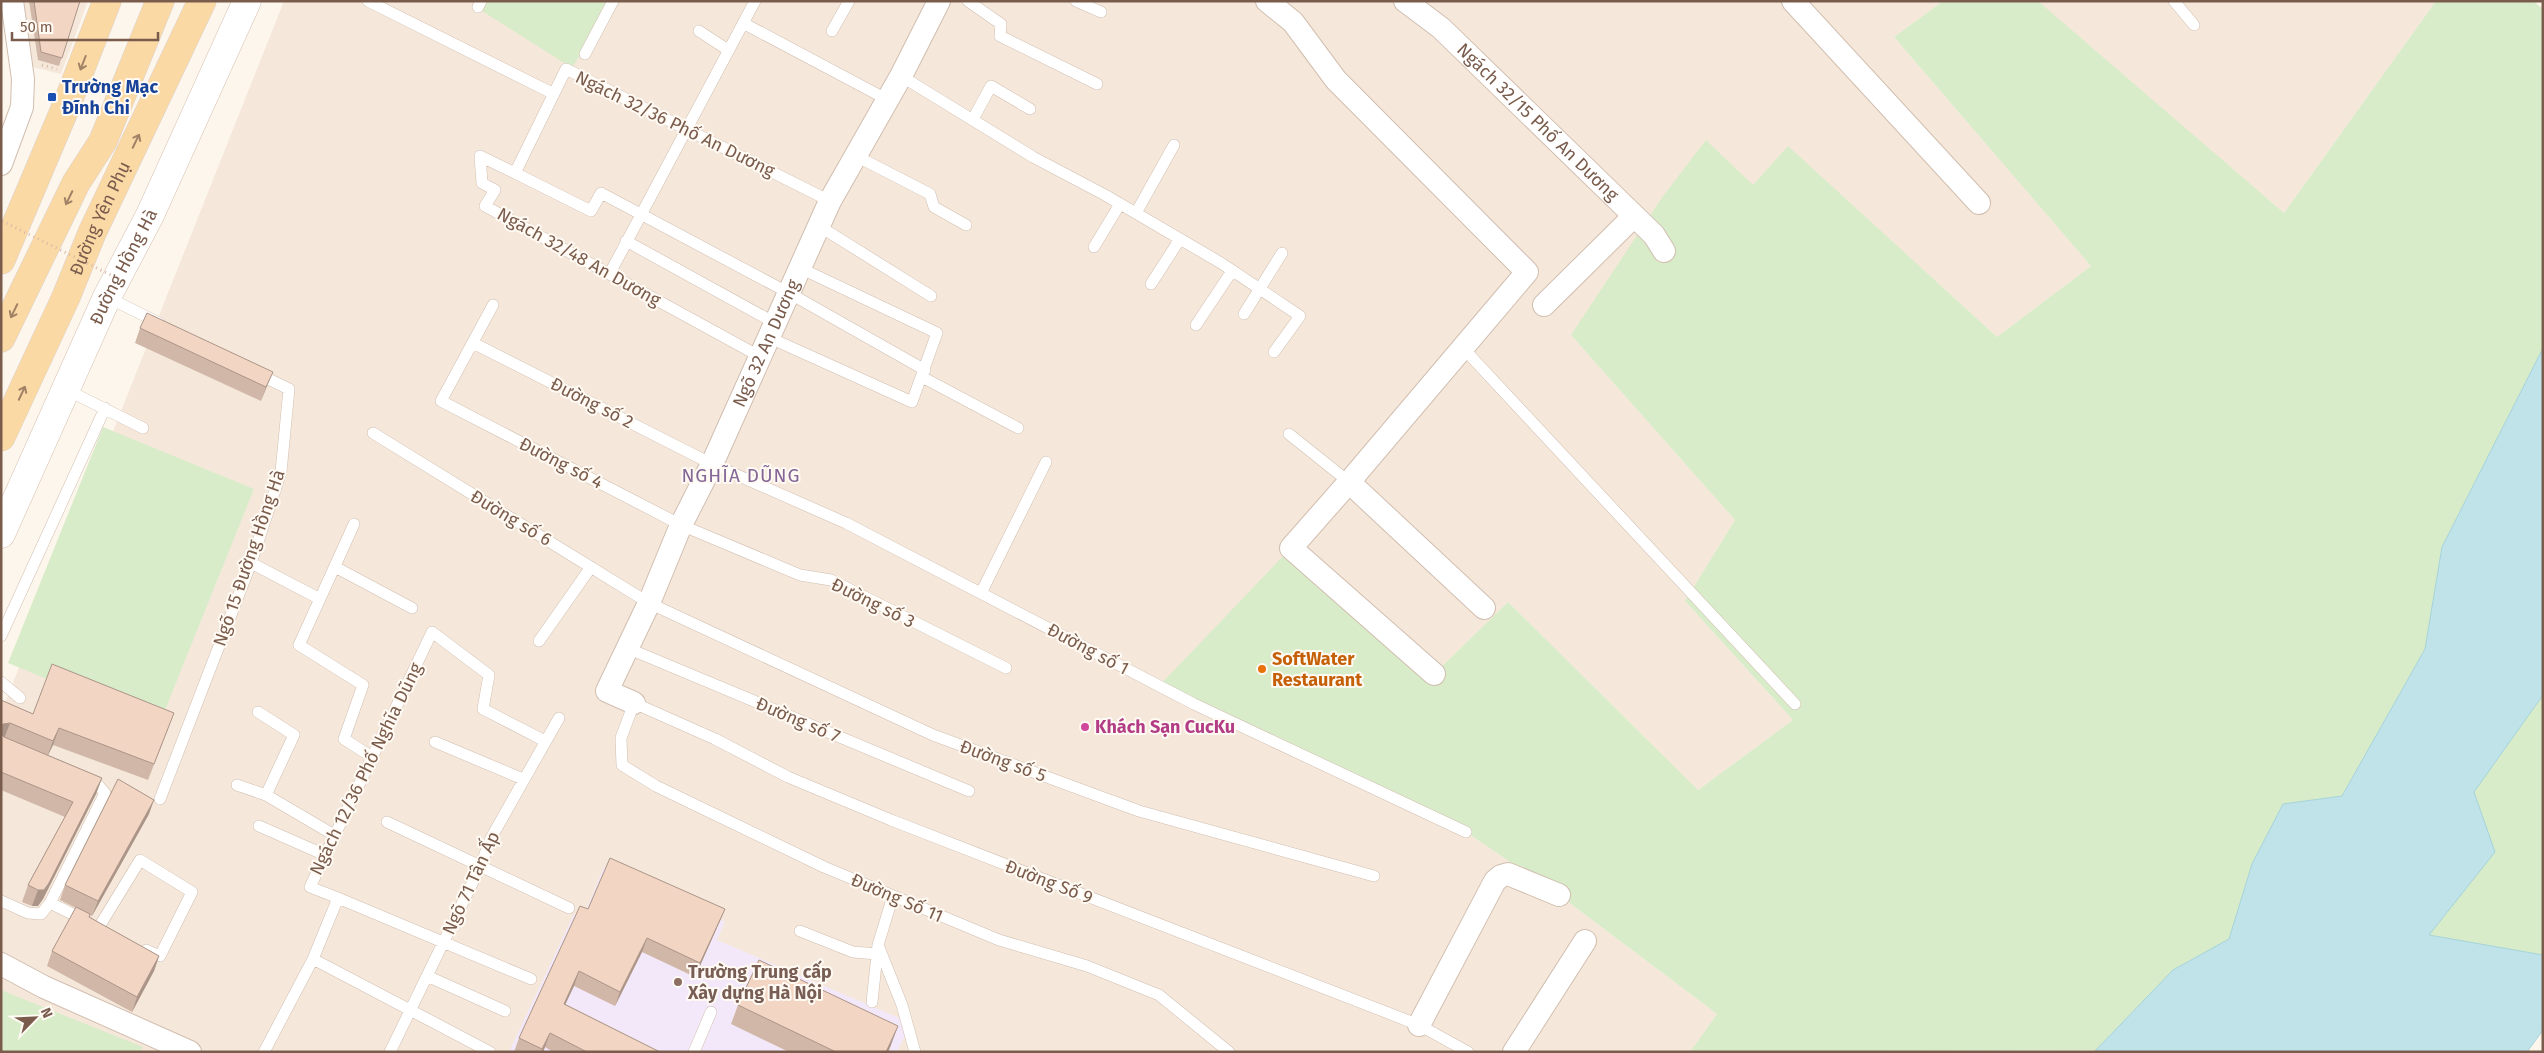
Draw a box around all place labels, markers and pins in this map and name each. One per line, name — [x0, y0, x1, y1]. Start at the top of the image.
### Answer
place label: Trường Mạc Đĩnh Chi — [62, 76, 158, 119]
marker: Trường Mạc Đĩnh Chi — [46, 91, 58, 103]
place label: SoftWater Restaurant — [1272, 648, 1363, 691]
marker: SoftWater Restaurant — [1256, 663, 1268, 675]
place label: Khách Sạn CucKu — [1095, 716, 1235, 738]
marker: Khách Sạn CucKu — [1079, 721, 1091, 733]
place label: Trường Trung cấp Xây dựng Hà Nội — [687, 960, 832, 1004]
marker: Trường Trung cấp Xây dựng Hà Nội — [672, 976, 684, 988]

